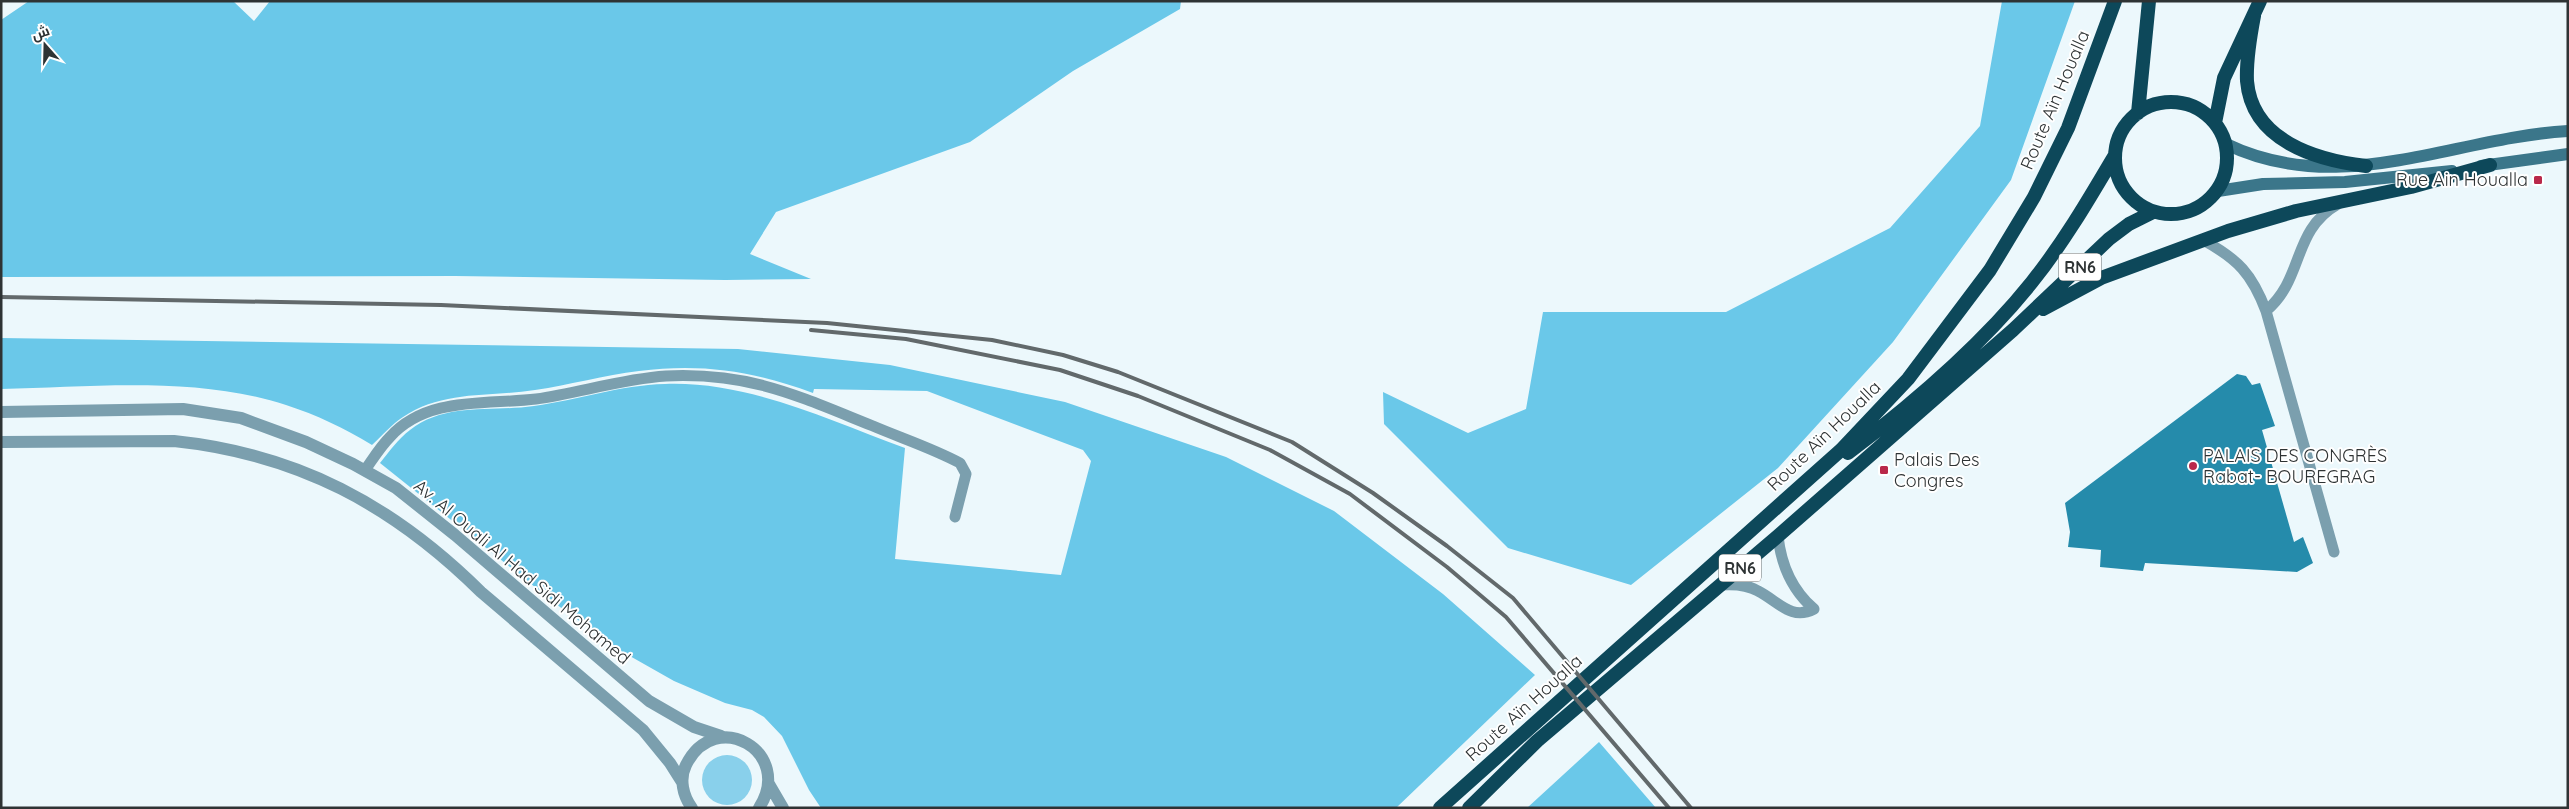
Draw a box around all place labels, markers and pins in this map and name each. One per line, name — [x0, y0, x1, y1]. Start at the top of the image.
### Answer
place label: Rue Ain Houalla — [2396, 168, 2528, 191]
marker: Rue Ain Houalla — [2532, 174, 2544, 186]
place label: PALAIS DES CONGRÈS Rabat- BOUREGRAG — [2203, 444, 2387, 488]
place label: Palais Des Congres — [1894, 448, 1980, 492]
marker: PALAIS DES CONGRÈS Rabat- BOUREGRAG — [2187, 460, 2199, 472]
marker: Palais Des Congres — [1878, 464, 1890, 476]

